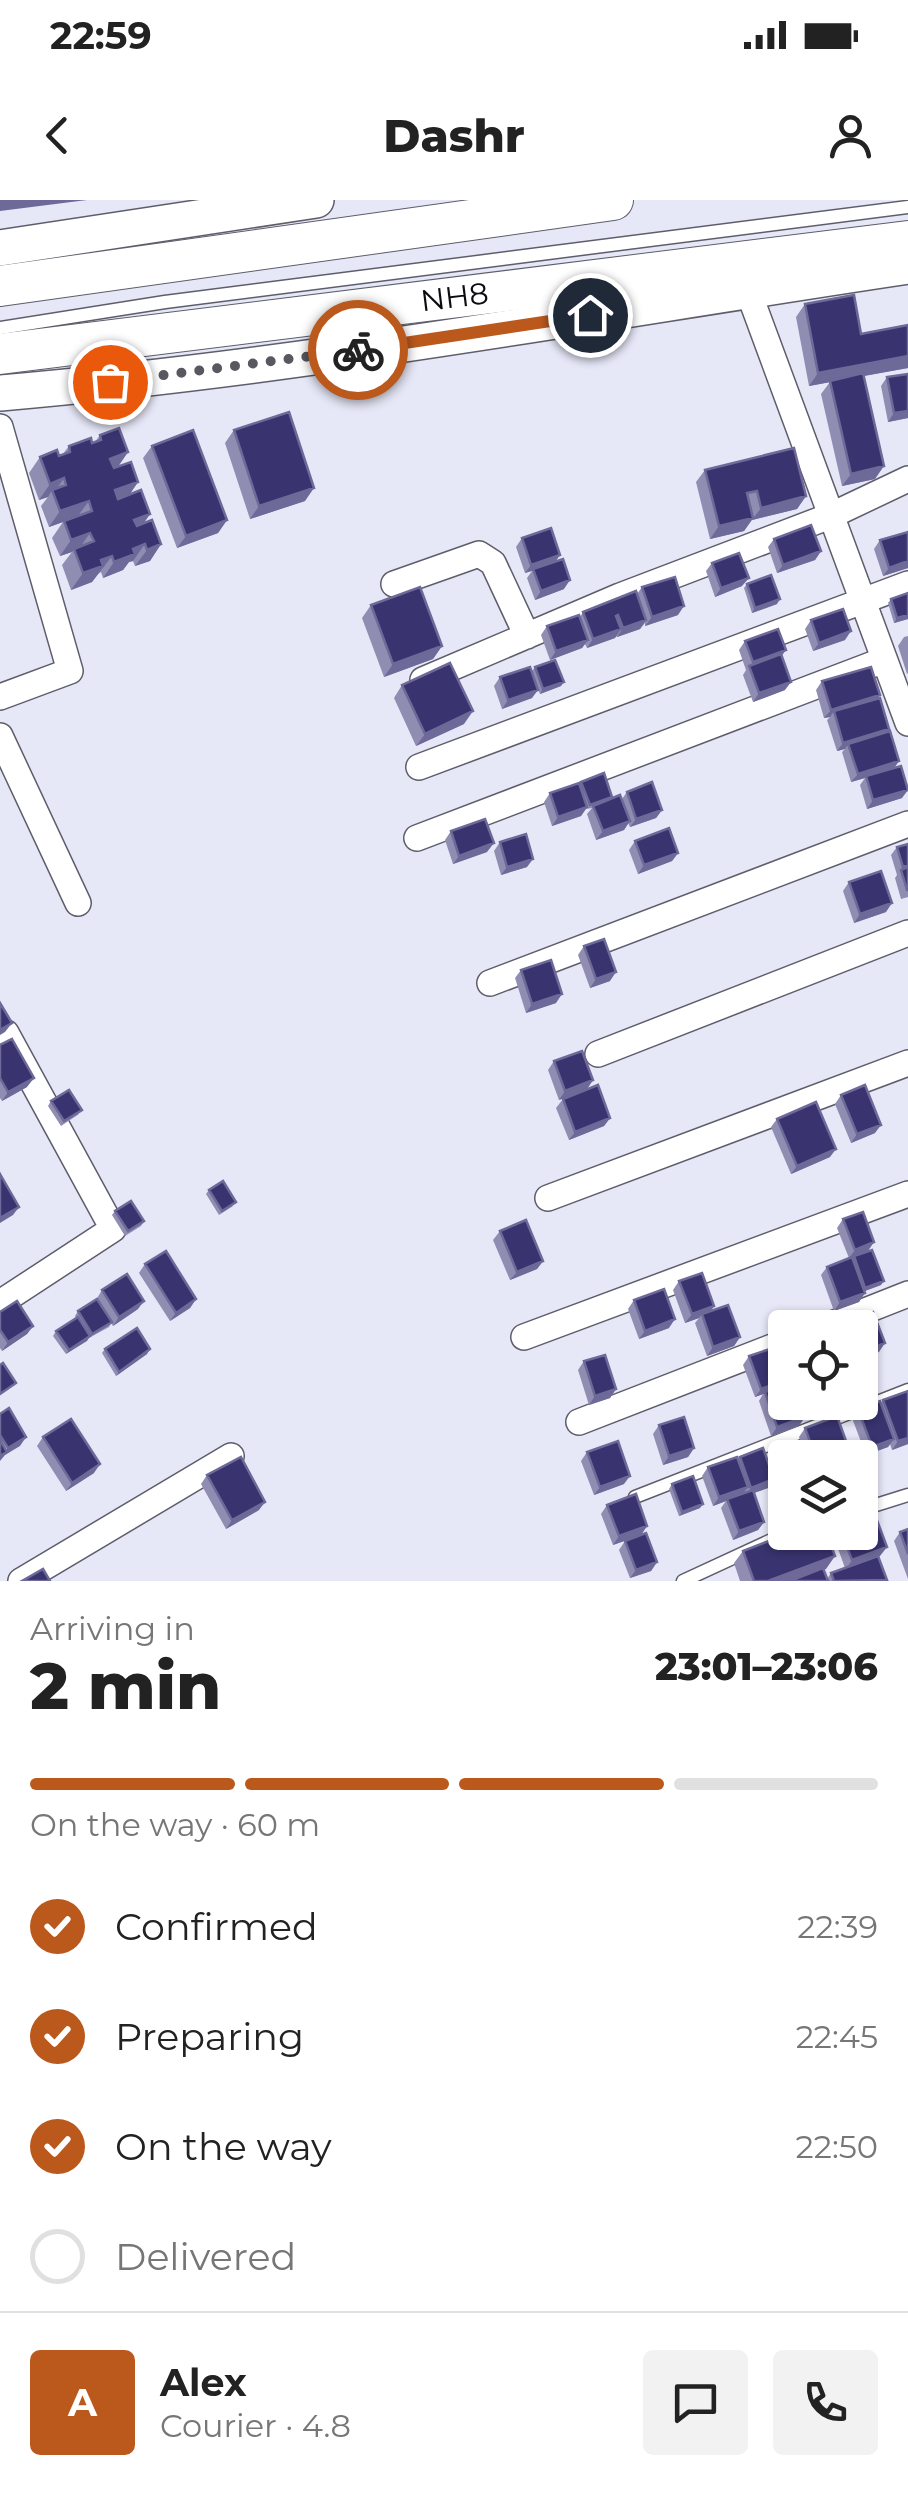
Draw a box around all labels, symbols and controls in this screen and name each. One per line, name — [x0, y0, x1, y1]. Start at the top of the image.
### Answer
text: 22:59 — [50, 12, 152, 59]
icon: back — [30, 108, 85, 163]
text: Dashr — [383, 108, 525, 163]
icon: person — [823, 108, 878, 163]
pin — [548, 273, 633, 358]
street label: NH8 — [418, 274, 490, 319]
icon: home — [563, 288, 618, 343]
courier — [308, 300, 408, 400]
icon: bike — [331, 323, 386, 378]
pin — [68, 340, 153, 425]
icon: bag — [83, 355, 138, 410]
map controls — [768, 1310, 878, 1550]
button: locate — [768, 1310, 878, 1420]
button: layers — [768, 1440, 878, 1550]
text: Arriving in — [30, 1609, 195, 1648]
text: 23:01–23:06 — [655, 1643, 878, 1690]
text: 2 min — [30, 1646, 221, 1725]
text: On the way · 60 m — [30, 1805, 320, 1844]
icon: check — [30, 1899, 85, 1954]
text: Confirmed — [115, 1903, 318, 1950]
text: 22:39 — [797, 1907, 878, 1946]
icon: check — [30, 2009, 85, 2064]
text: Preparing — [115, 2013, 304, 2060]
text: 22:45 — [796, 2017, 878, 2056]
icon: check — [30, 2119, 85, 2174]
text: On the way — [115, 2123, 332, 2170]
text: 22:50 — [796, 2127, 878, 2166]
text: Delivered — [115, 2233, 296, 2280]
button: chat — [643, 2350, 748, 2455]
button: phone — [773, 2350, 878, 2455]
text: Alex — [160, 2359, 247, 2406]
text: A — [68, 2379, 97, 2426]
text: Courier · 4.8 — [160, 2406, 351, 2445]

